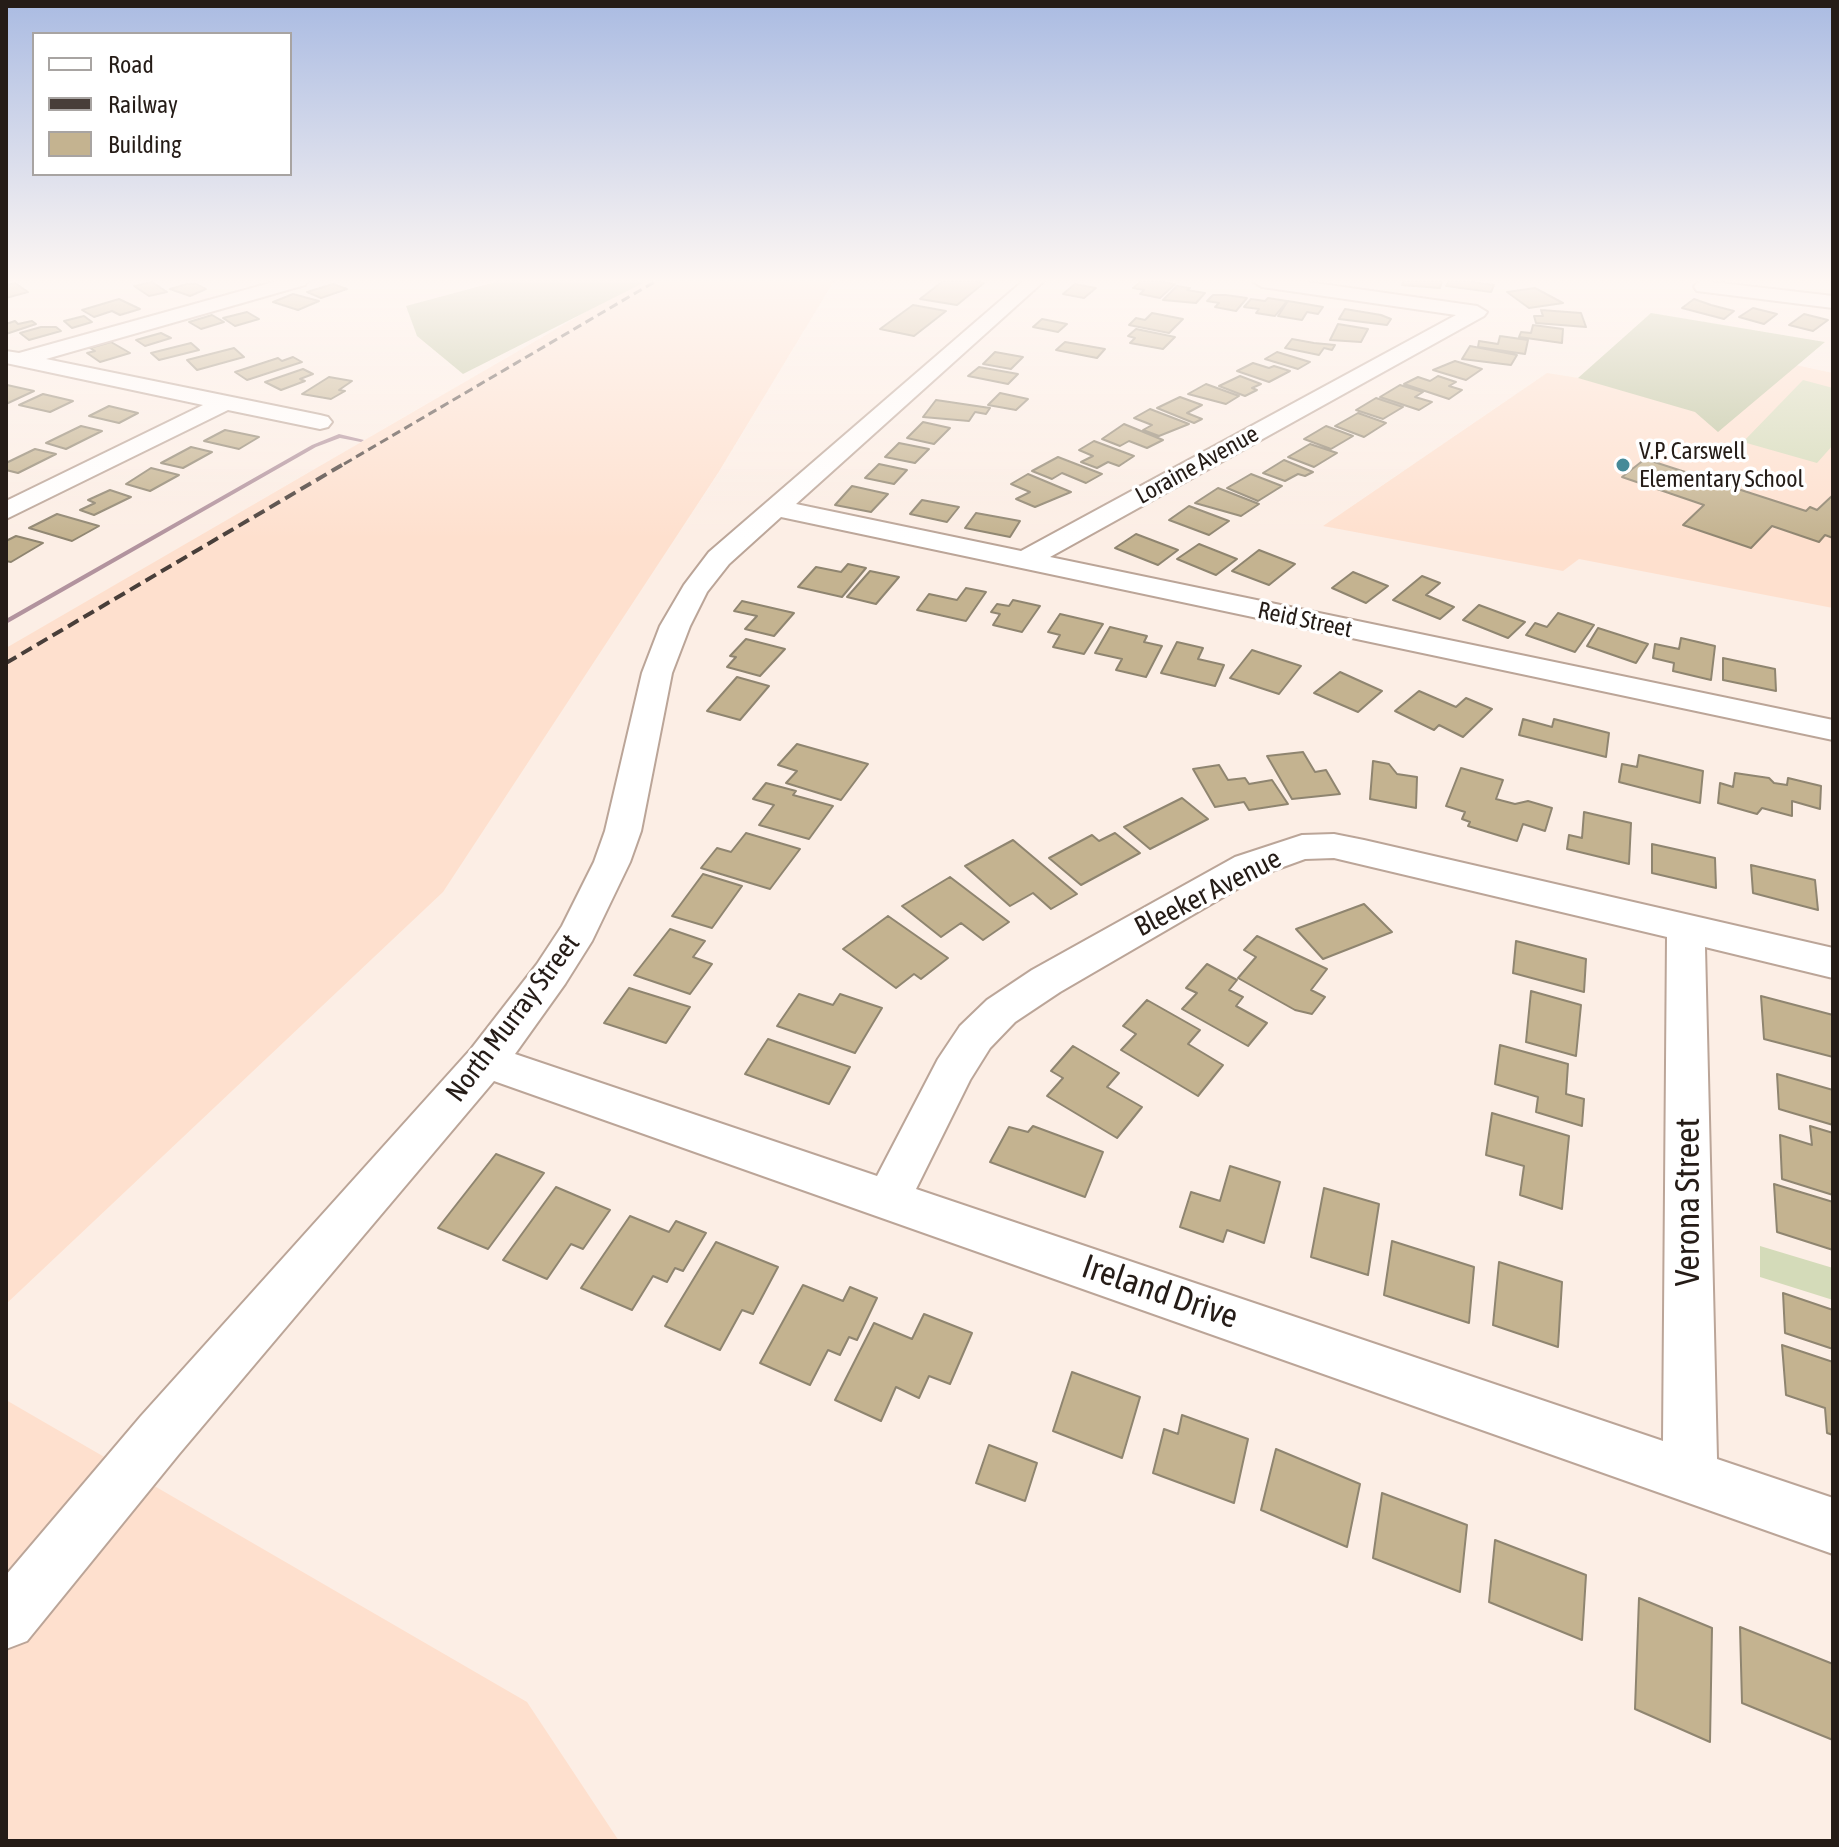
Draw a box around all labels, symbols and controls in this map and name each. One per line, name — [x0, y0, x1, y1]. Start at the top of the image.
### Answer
legend — [32, 32, 292, 176]
text: Road — [108, 51, 154, 78]
text: Railway — [108, 91, 178, 118]
text: Building — [108, 131, 181, 158]
street label: Loraine Avenue — [1130, 419, 1264, 511]
place label: V.P. Carswell Elementary School — [1639, 437, 1804, 493]
marker: V.P. Carswell Elementary School — [1614, 456, 1632, 474]
street label: Reid Street — [1255, 596, 1355, 644]
street label: Bleeker Avenue — [1129, 842, 1287, 944]
street label: North Murray Street — [439, 928, 587, 1108]
street label: Verona Street — [1668, 1118, 1708, 1286]
street label: Ireland Drive — [1077, 1246, 1243, 1338]

